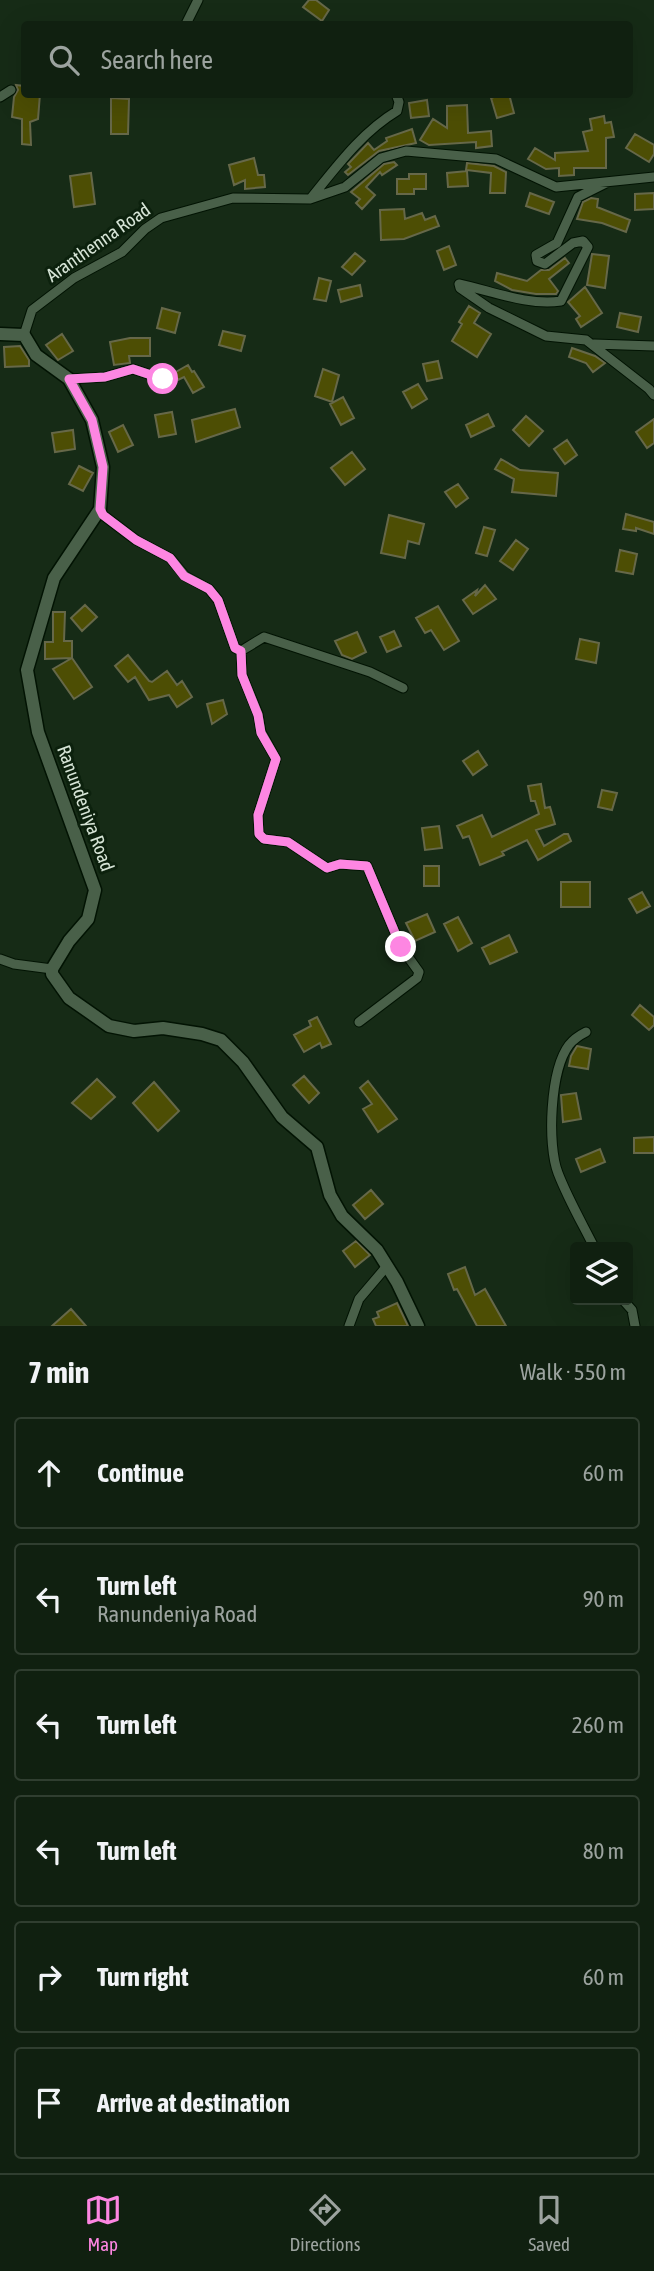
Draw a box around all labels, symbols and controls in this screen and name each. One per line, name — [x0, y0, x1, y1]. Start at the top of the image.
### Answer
search box — [21, 21, 633, 98]
icon: search — [45, 41, 83, 79]
text: Search here — [101, 45, 213, 75]
street label: Aranthenna Road — [42, 198, 154, 286]
route start — [147, 363, 178, 394]
street label: Ranundeniya Road — [53, 742, 119, 874]
route end — [385, 931, 416, 962]
map controls — [570, 1242, 633, 1305]
button: layers — [570, 1242, 633, 1305]
text: 7 min — [28, 1355, 89, 1389]
text: Walk · 550 m — [520, 1359, 626, 1385]
icon: ahead — [30, 1454, 68, 1492]
text: Continue — [97, 1458, 184, 1488]
text: 60 m — [583, 1460, 624, 1486]
text: Turn left — [97, 1571, 177, 1601]
icon: left — [30, 1580, 68, 1618]
text: 90 m — [583, 1586, 624, 1612]
text: Ranundeniya Road — [97, 1601, 257, 1627]
icon: left — [30, 1706, 68, 1744]
text: Turn left — [97, 1710, 177, 1740]
text: 260 m — [572, 1712, 624, 1738]
icon: left — [30, 1832, 68, 1870]
text: Turn left — [97, 1836, 177, 1866]
text: 80 m — [583, 1838, 624, 1864]
icon: right — [30, 1958, 68, 1996]
text: Turn right — [97, 1962, 188, 1992]
text: 60 m — [583, 1964, 624, 1990]
icon: arrive — [30, 2084, 68, 2122]
text: Arrive at destination — [97, 2088, 290, 2118]
tab: Map — [84, 2191, 122, 2255]
tab: Directions — [290, 2191, 360, 2255]
tab: Saved — [528, 2191, 570, 2255]

